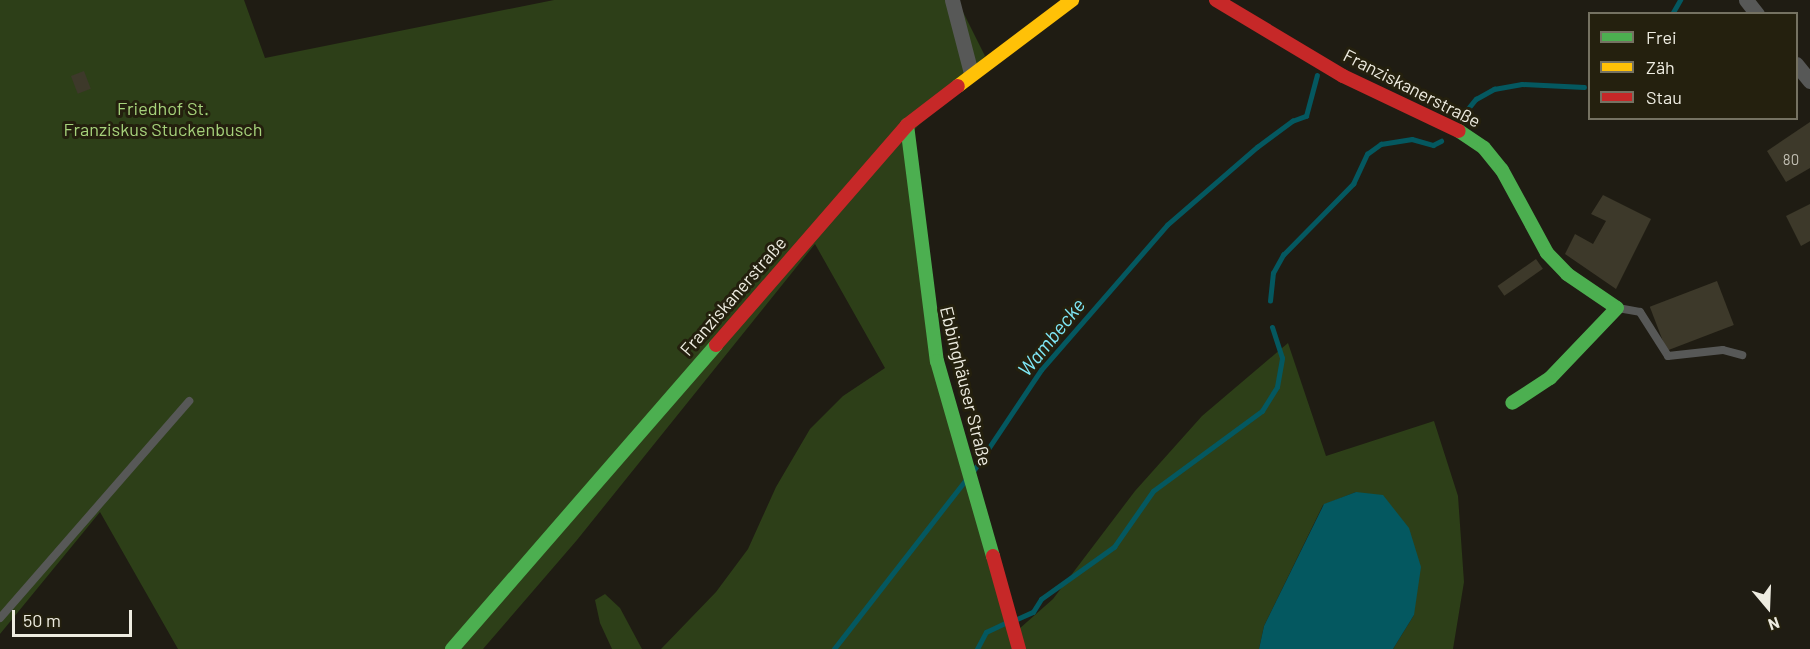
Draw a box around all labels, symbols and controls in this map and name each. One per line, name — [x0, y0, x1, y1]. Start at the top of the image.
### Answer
legend — [1588, 12, 1798, 120]
text: Frei — [1646, 26, 1677, 48]
street label: Franziskanerstraße — [1340, 44, 1484, 132]
text: Zäh — [1646, 56, 1675, 78]
text: Stau — [1646, 86, 1682, 108]
park label: Friedhof St. Franziskus Stuckenbusch — [64, 98, 262, 140]
house number: 80 — [1783, 151, 1799, 169]
street label: Franziskanerstraße — [675, 232, 791, 360]
water label: Wambecke — [1012, 293, 1090, 381]
street label: Ebbinghäuser Straße — [936, 304, 996, 468]
north arrow — [1738, 577, 1798, 637]
scale bar — [15, 598, 135, 636]
text: 50 m — [23, 609, 61, 631]
text: N — [1766, 614, 1782, 635]

